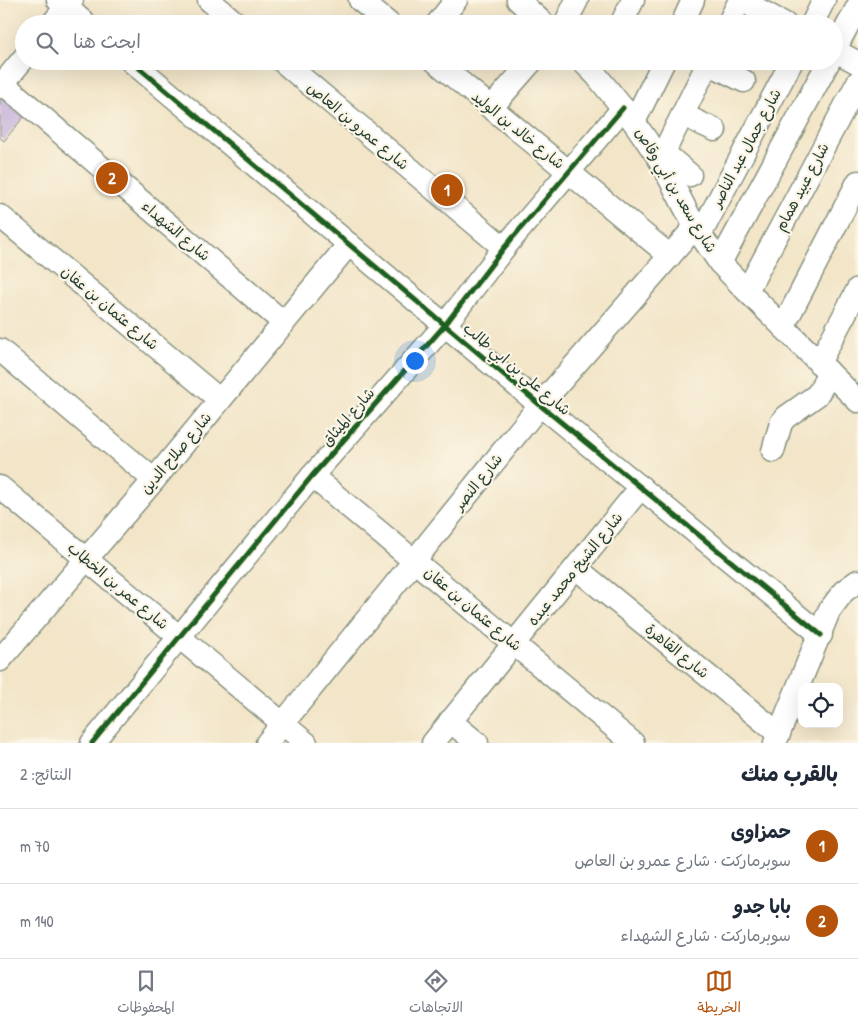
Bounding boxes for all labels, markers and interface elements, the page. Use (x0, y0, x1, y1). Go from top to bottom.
search box (15, 15, 843, 70)
text: ابحث هنا (73, 28, 141, 54)
icon: search (33, 29, 61, 57)
street label: شارع عمرو بن العاص (303, 77, 414, 175)
street label: شارع جمال عبد الناصر (705, 85, 786, 212)
street label: شارع خالد بن الوليد (467, 86, 569, 174)
street label: شارع سعد بن أبي وقاص (628, 123, 722, 258)
street label: شارع عبيد همام (769, 139, 835, 235)
pin: 2 (96, 159, 128, 197)
pin: 1 (431, 171, 463, 209)
street label: شارع الشهداء (137, 196, 215, 266)
street label: شارع عثمان بن عفان (57, 261, 164, 355)
street label: شارع علي بن ابي طالب (457, 317, 576, 422)
your location (402, 348, 428, 374)
street label: شارع الميثاق (316, 383, 379, 451)
street label: شارع صلاح الدين (135, 407, 216, 498)
street label: شارع النصر (447, 449, 507, 516)
street label: شارع الشيخ محمد عبده (522, 507, 627, 630)
street label: شارع عمر بن الخطاب (63, 537, 173, 634)
street label: شارع عثمان بن عفان (420, 562, 527, 656)
street label: شارع القاهرة (641, 618, 714, 683)
map controls (798, 683, 843, 728)
button: locate (798, 683, 843, 728)
text: بالقرب منك (741, 759, 838, 788)
text: النتائج: 2 (20, 763, 72, 785)
text: حمزاوى (731, 818, 791, 844)
text: 70 m (20, 835, 50, 857)
text: 1 (819, 835, 825, 857)
text: سوبرماركت · شارع عمرو بن العاص (575, 849, 791, 871)
text: بابا جدو (734, 893, 791, 919)
text: 140 m (20, 910, 54, 932)
text: 2 (818, 910, 826, 932)
text: سوبرماركت · شارع الشهداء (621, 924, 791, 946)
tab: المحفوظات (117, 967, 175, 1020)
tab: الاتجاهات (409, 967, 463, 1020)
tab: الخريطة (697, 967, 741, 1020)

